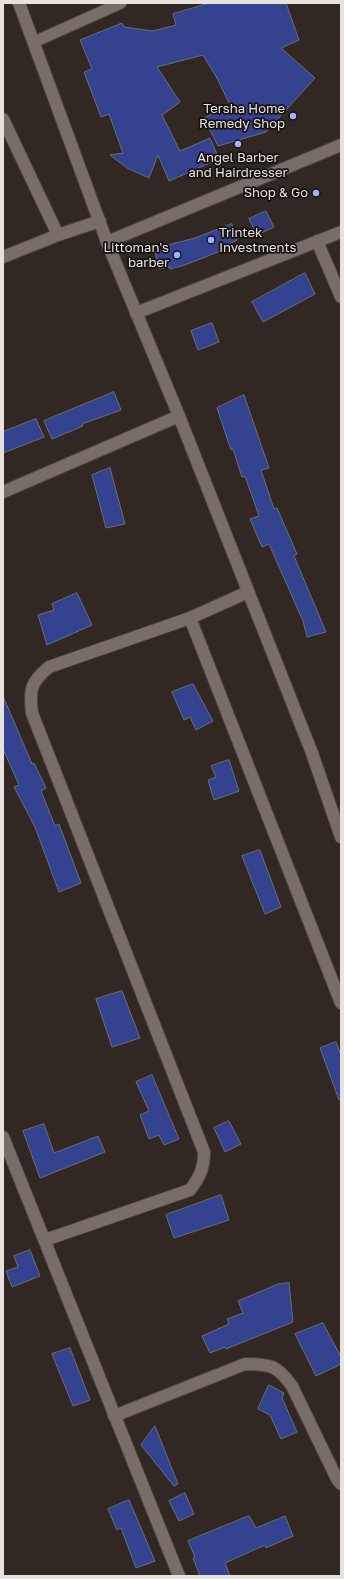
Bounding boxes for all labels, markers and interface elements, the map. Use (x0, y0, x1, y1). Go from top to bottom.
place label: Tersha Home Remedy Shop (199, 101, 285, 132)
marker: Tersha Home Remedy Shop (288, 111, 298, 121)
marker: Angel Barber and Hairdresser (233, 139, 243, 149)
place label: Angel Barber and Hairdresser (188, 150, 288, 181)
place label: Shop & Go (244, 185, 308, 201)
marker: Shop & Go (311, 188, 321, 198)
place label: Trintek Investments (219, 225, 296, 256)
marker: Trintek Investments (206, 235, 216, 245)
place label: Littoman's barber (104, 240, 169, 271)
marker: Littoman's barber (172, 250, 182, 260)

